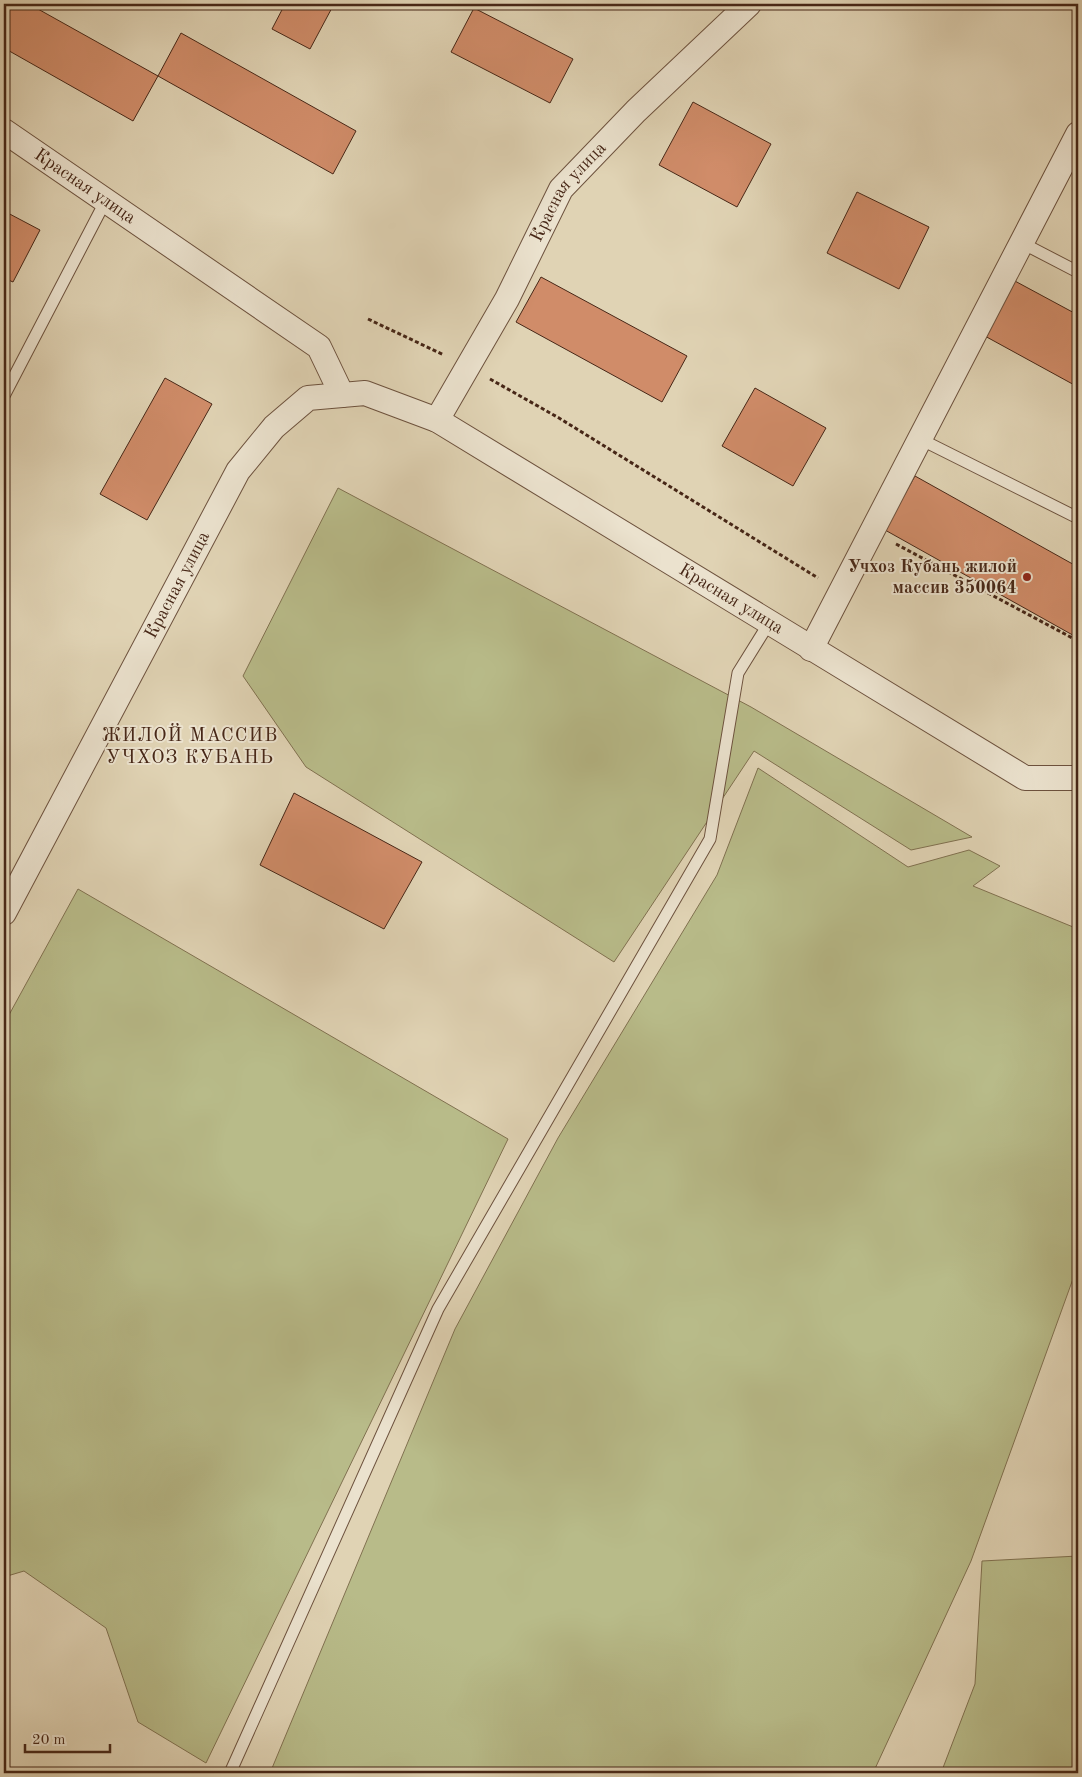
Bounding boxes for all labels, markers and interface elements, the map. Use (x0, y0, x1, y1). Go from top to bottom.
street label: Красная улица (528, 139, 610, 245)
street label: Красная улица (31, 145, 139, 227)
street label: Красная улица (142, 528, 213, 642)
place label: Учхоз Кубань жилой массив 350064 (848, 558, 1017, 597)
street label: Красная улица (676, 561, 786, 638)
marker: Учхоз Кубань жилой массив 350064 (1021, 571, 1033, 583)
district label: ЖИЛОЙ МАССИВ УЧХОЗ КУБАНЬ (102, 723, 278, 768)
scale bar (25, 1722, 110, 1754)
text: 20 m (32, 1733, 66, 1748)

